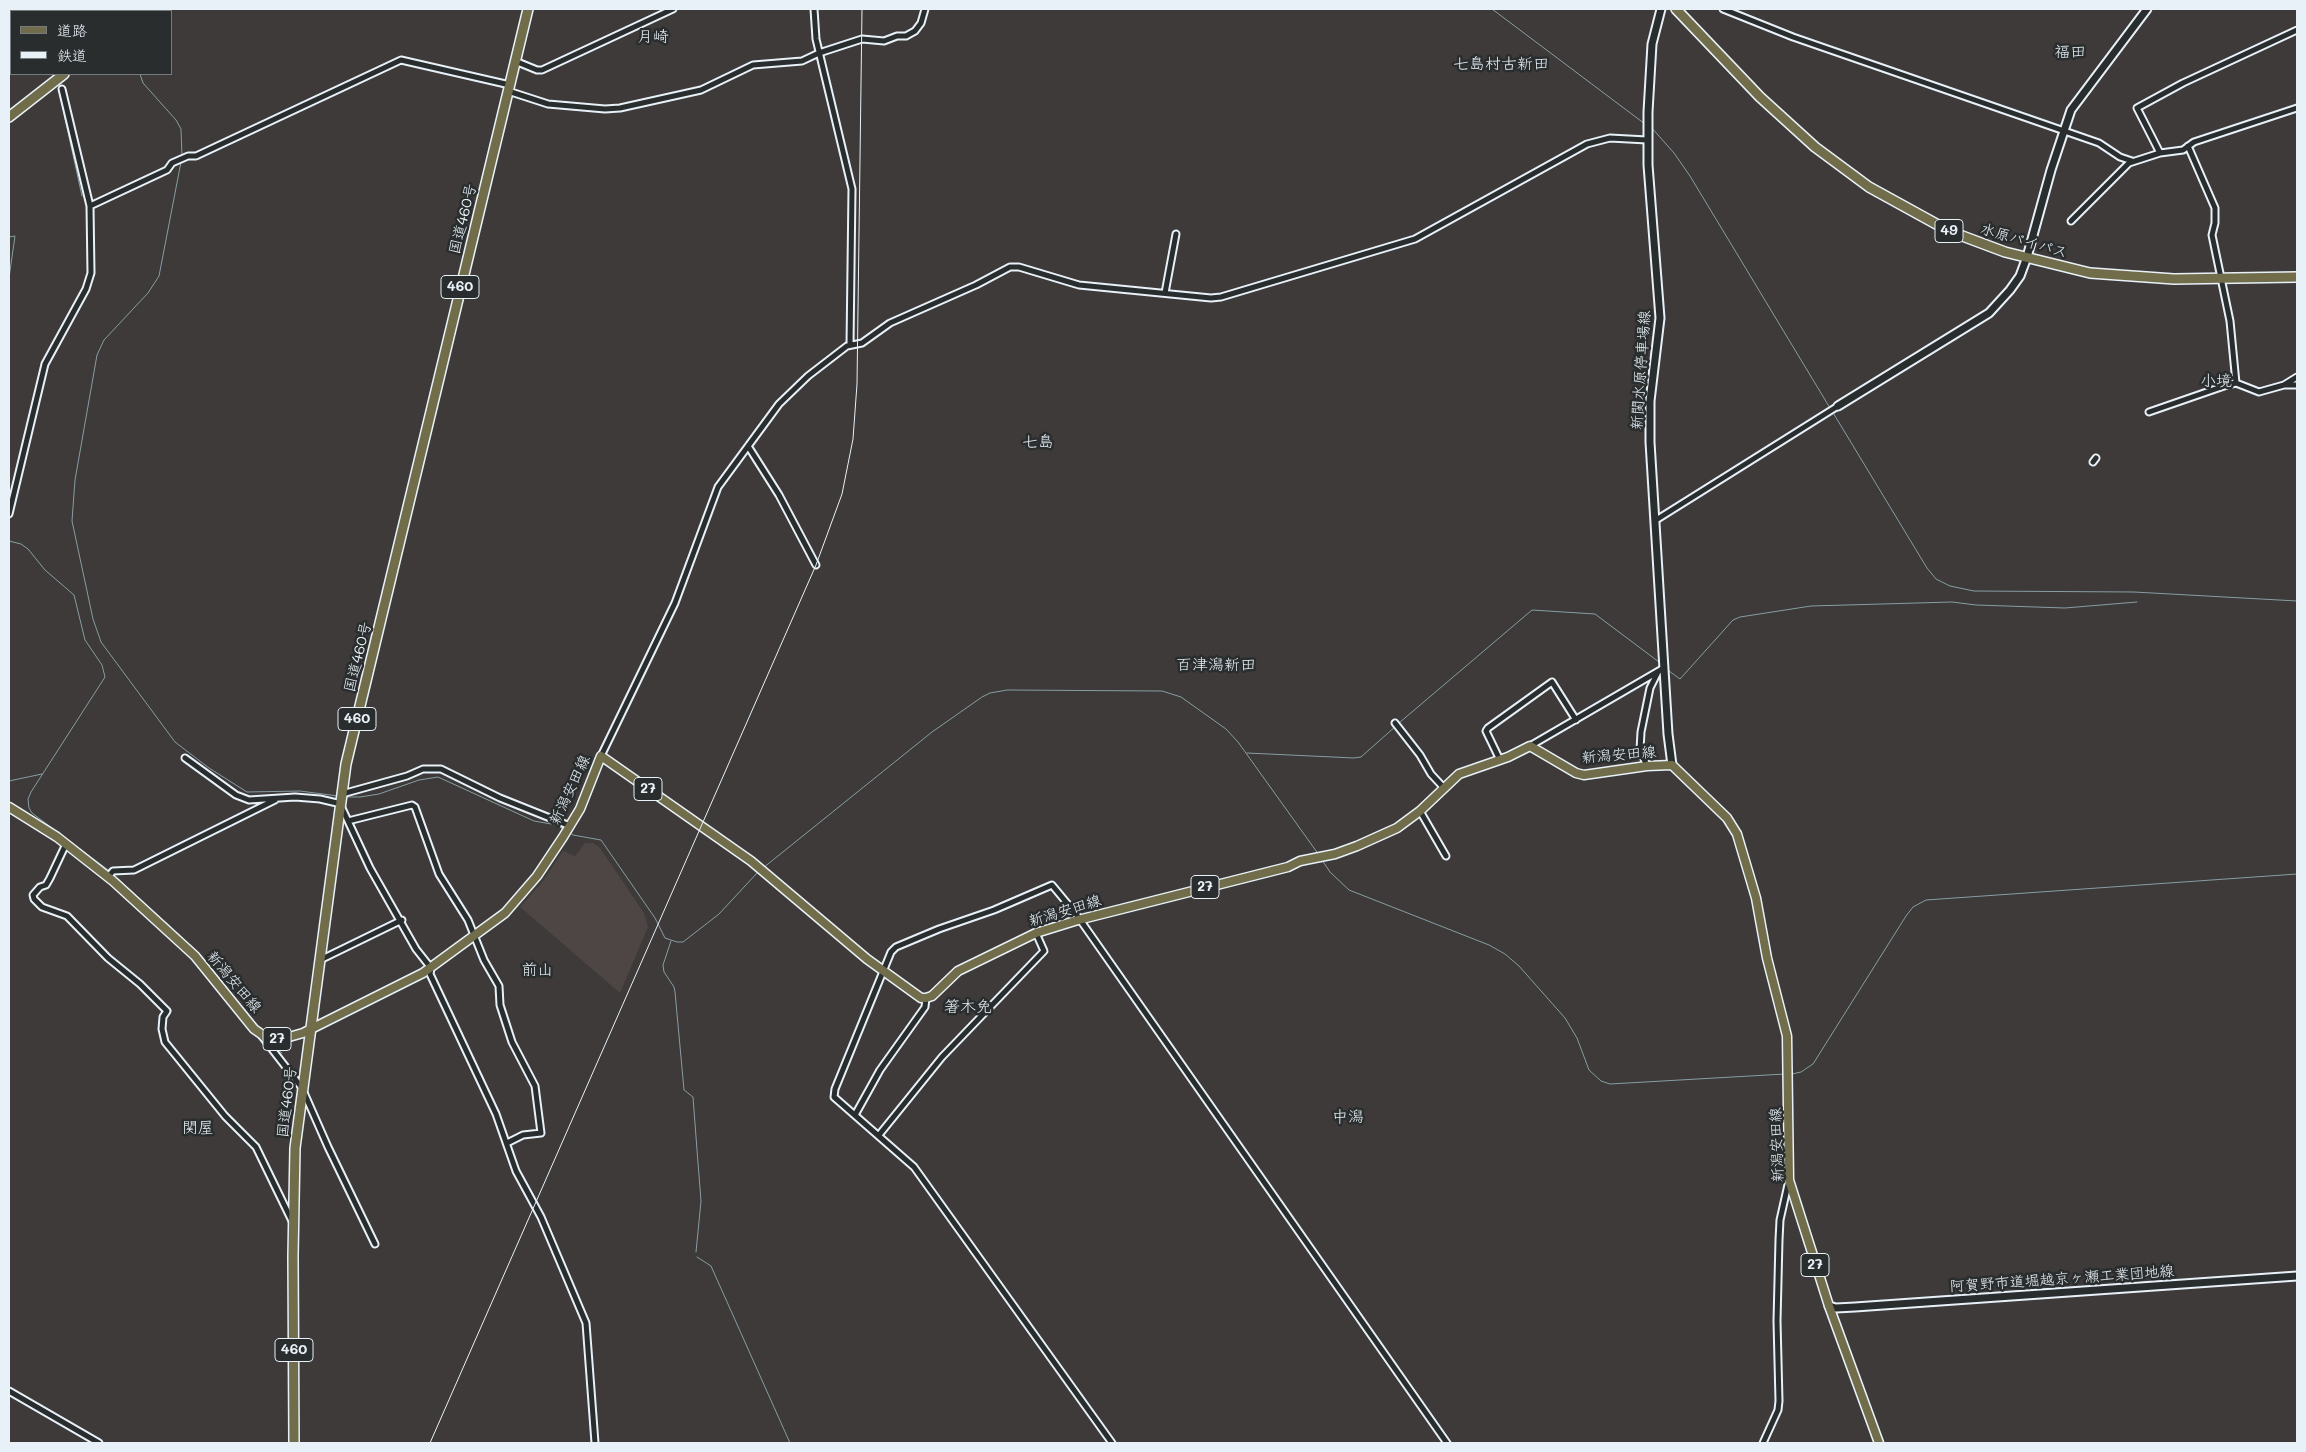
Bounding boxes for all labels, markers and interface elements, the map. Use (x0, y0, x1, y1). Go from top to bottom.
legend (10, 10, 172, 75)
text: 道路 (57, 20, 87, 40)
district label: 月崎 (637, 27, 669, 47)
district label: 福田 (2054, 42, 2086, 62)
text: 鉄道 (57, 45, 87, 65)
district label: 七島村古新田 (1453, 54, 1549, 74)
street label: 国道460号 (446, 182, 480, 256)
road number: 49 (1935, 220, 1963, 242)
street label: 水原バイパス (1978, 220, 2070, 262)
road number: 460 (441, 276, 479, 298)
street label: 新関水原停車場線 (1628, 310, 1654, 430)
district label: 小境 (2200, 371, 2232, 391)
district label: 七島 (1022, 432, 1054, 452)
street label: 国道460号 (341, 620, 375, 694)
district label: 百津潟新田 (1176, 655, 1256, 675)
road number: 460 (338, 708, 376, 731)
street label: 新潟安田線 (1581, 743, 1657, 767)
street label: 新潟安田線 (546, 752, 594, 828)
road number: 27 (634, 778, 662, 801)
road number: 27 (1191, 876, 1219, 899)
street label: 新潟安田線 (1027, 891, 1103, 931)
street label: 新潟安田線 (203, 947, 265, 1017)
district label: 前山 (521, 960, 553, 980)
district label: 箸木免 (944, 997, 992, 1017)
road number: 27 (263, 1028, 291, 1050)
street label: 国道460号 (274, 1065, 300, 1139)
district label: 中潟 (1332, 1107, 1364, 1127)
street label: 新潟安田線 (1767, 1107, 1787, 1183)
district label: 関屋 (182, 1118, 214, 1138)
road number: 27 (1801, 1254, 1829, 1276)
street label: 阿賀野市道堀越京ヶ瀬工業団地線 (1949, 1262, 2175, 1296)
road number: 460 (275, 1338, 313, 1362)

